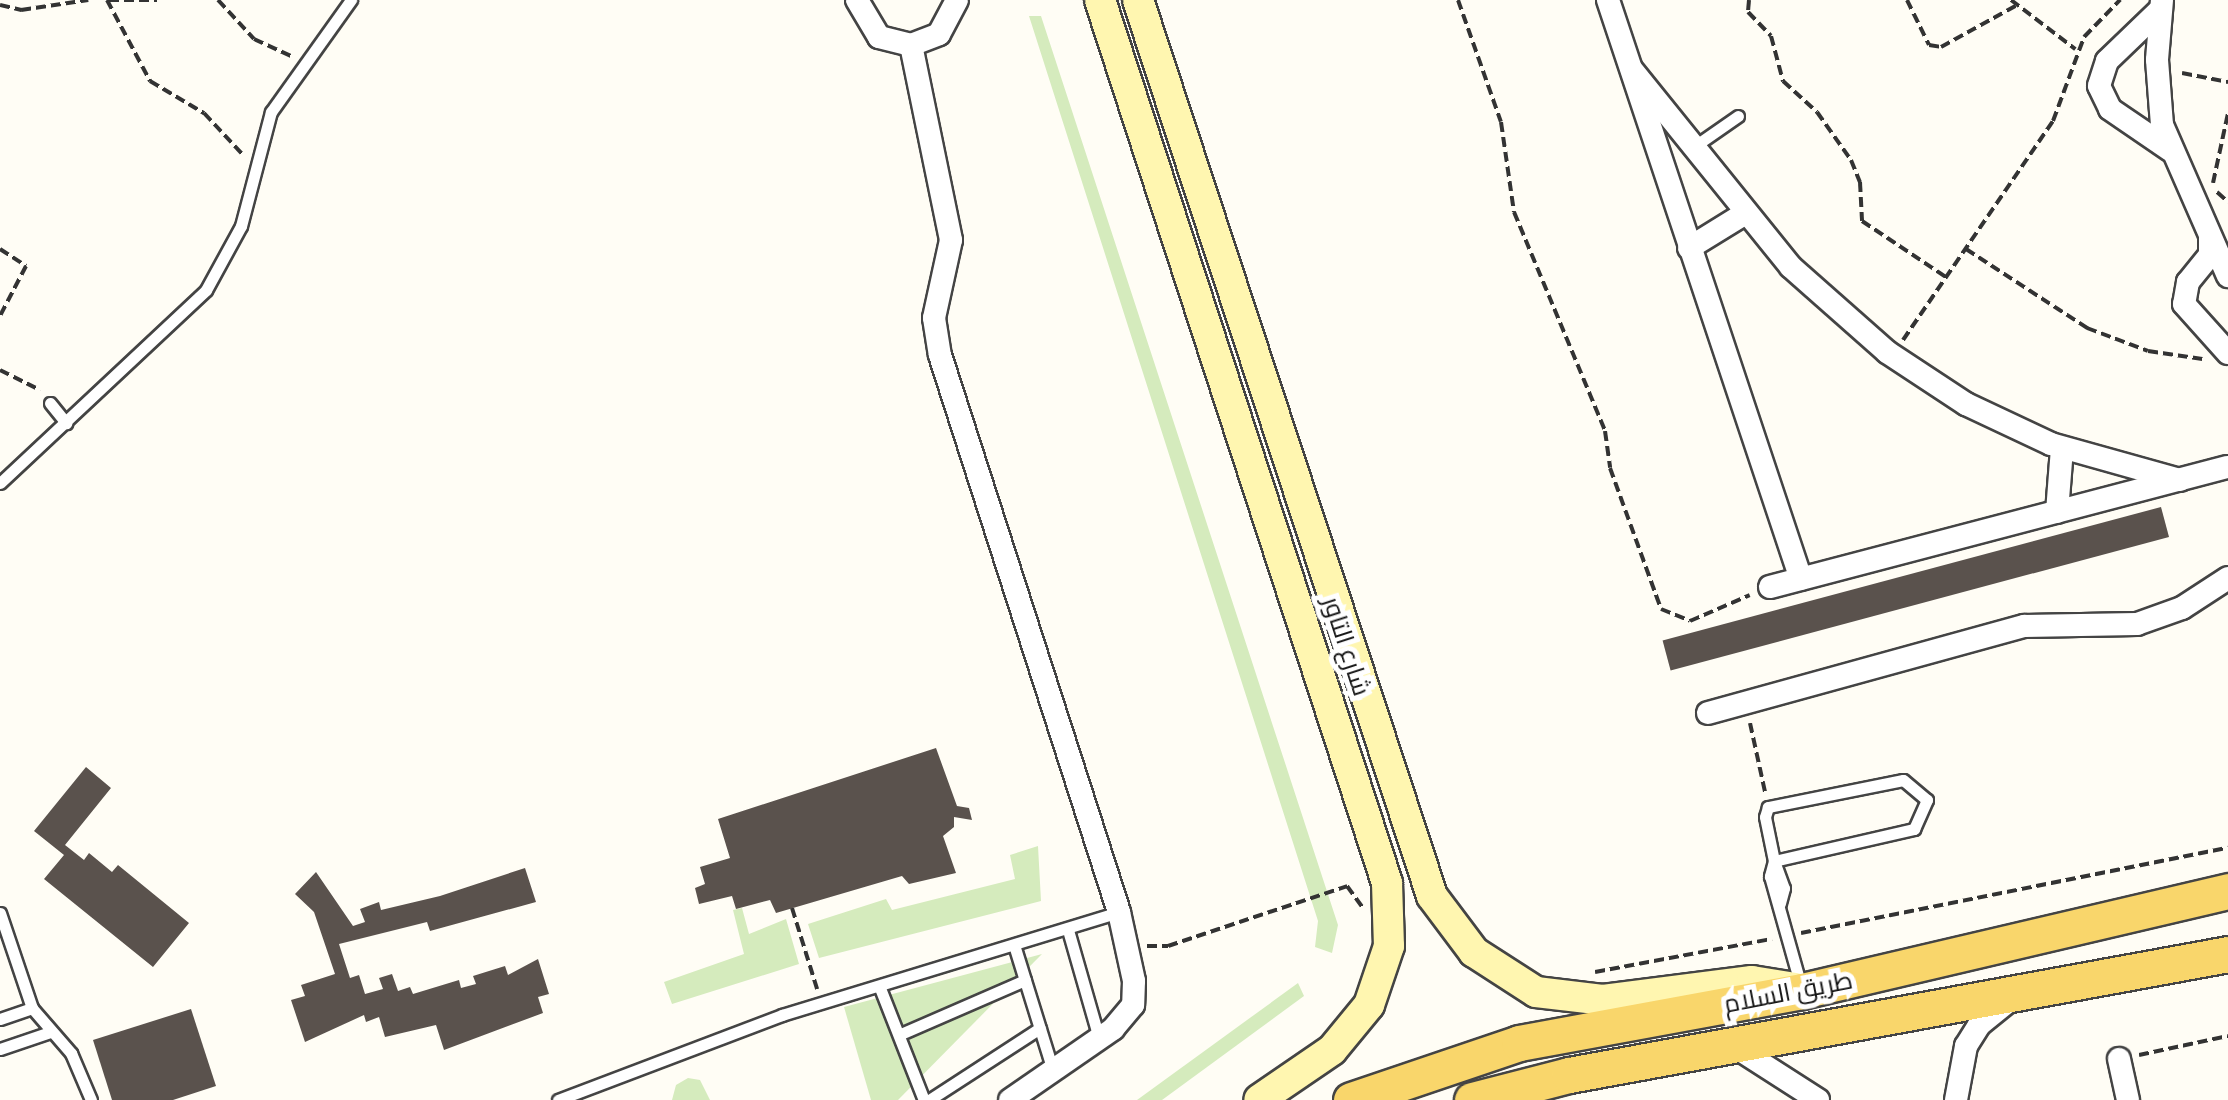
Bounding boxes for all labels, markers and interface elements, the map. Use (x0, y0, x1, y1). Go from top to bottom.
street label: شارع التاور (1317, 593, 1377, 699)
street label: طريق السلام (1721, 965, 1855, 1019)

